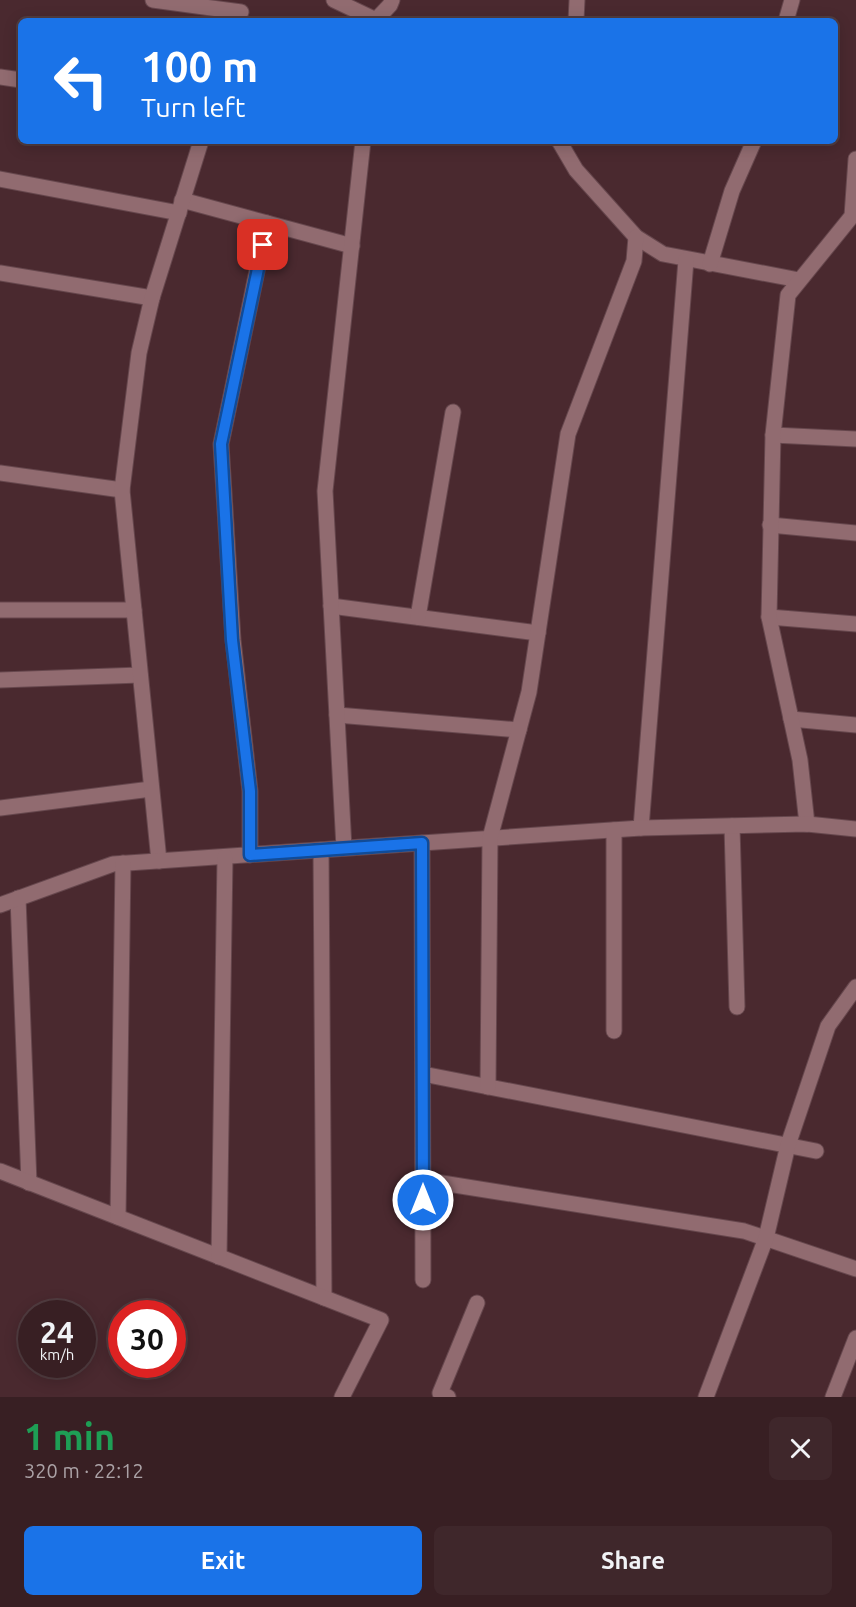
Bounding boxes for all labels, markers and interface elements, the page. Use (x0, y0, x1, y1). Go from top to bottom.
icon: left (42, 42, 120, 120)
text: 100 m (141, 43, 258, 90)
text: Turn left (141, 92, 245, 122)
pin (237, 219, 288, 270)
icon: arrive (246, 228, 279, 261)
position arrow (391, 1168, 455, 1232)
speed limit sign: 30 (108, 1300, 186, 1378)
text: 24 (40, 1315, 74, 1349)
text: km/h (40, 1346, 74, 1363)
text: 1 min (24, 1416, 115, 1457)
button: close (769, 1417, 832, 1480)
text: 320 m · 22:12 (24, 1459, 144, 1482)
button: Exit (24, 1526, 422, 1595)
button: Share (434, 1526, 832, 1595)

